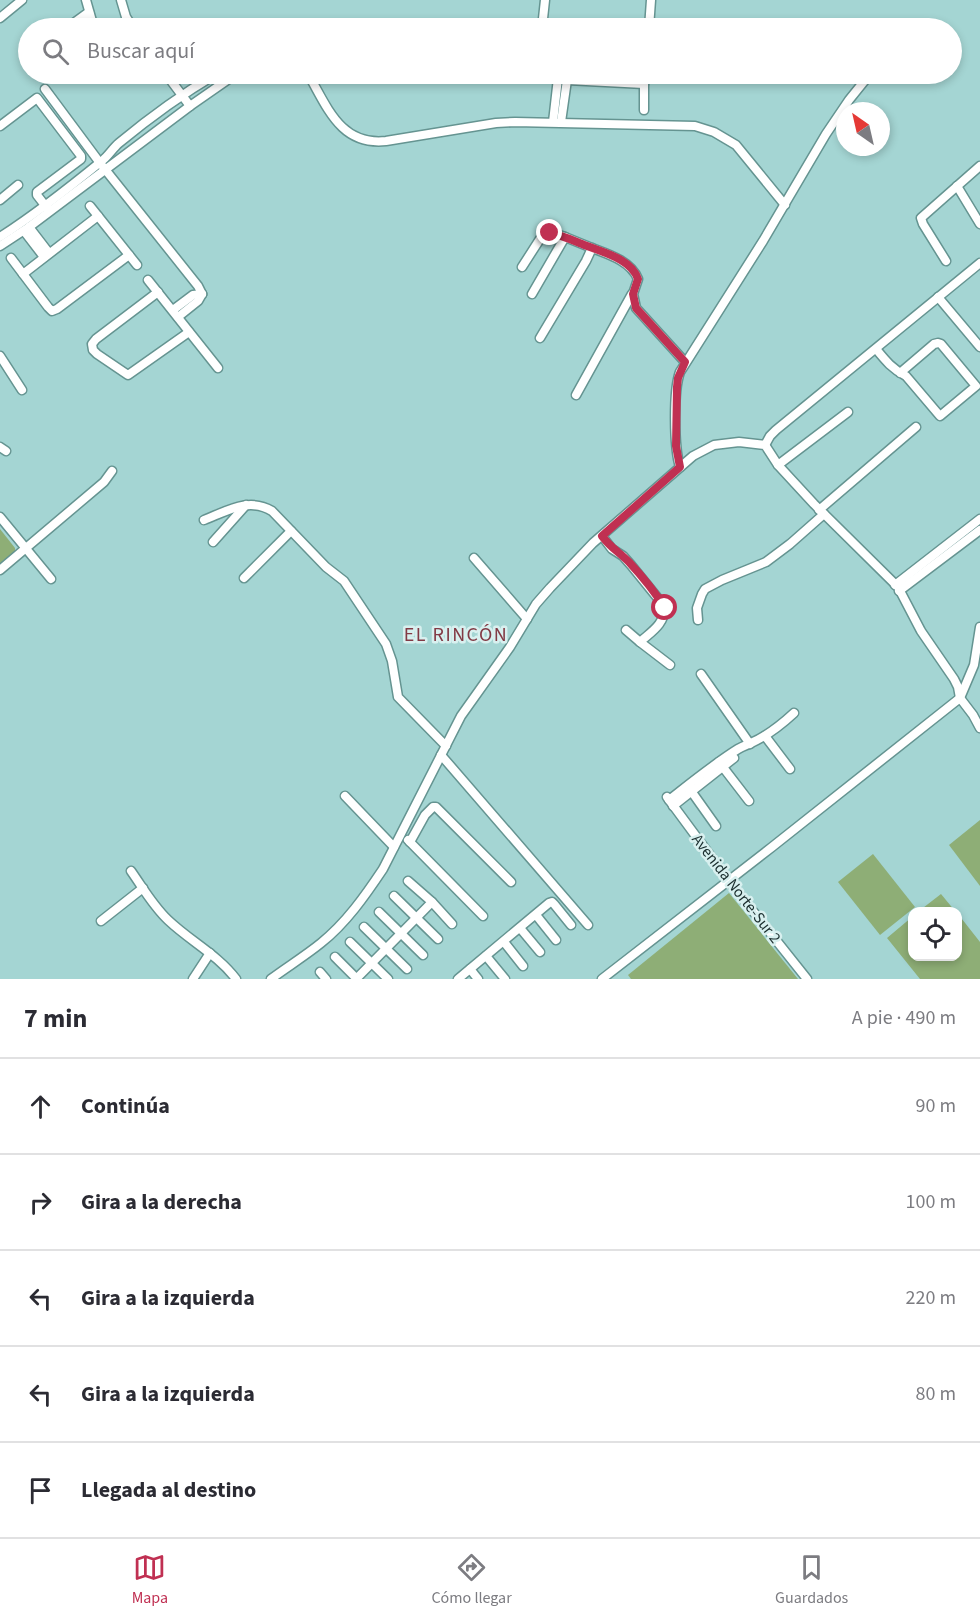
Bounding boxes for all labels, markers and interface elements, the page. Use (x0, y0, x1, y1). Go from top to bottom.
search box (18, 18, 962, 84)
icon: search (39, 35, 72, 68)
text: Buscar aquí (87, 35, 195, 67)
north arrow (836, 102, 890, 156)
route end (536, 219, 562, 245)
route start (651, 594, 677, 620)
district label: EL RINCÓN (404, 621, 508, 649)
street label: Avenida Norte-Sur 2 (687, 829, 786, 948)
map controls (908, 907, 962, 961)
button: locate (908, 907, 962, 961)
text: 7 min (24, 1000, 87, 1037)
text: A pie · 490 m (852, 1004, 956, 1032)
icon: ahead (24, 1090, 57, 1123)
text: Continúa (81, 1090, 170, 1122)
text: 90 m (916, 1092, 956, 1120)
icon: right (24, 1186, 57, 1219)
text: Gira a la derecha (81, 1186, 242, 1218)
text: 100 m (906, 1188, 956, 1216)
icon: left (24, 1282, 57, 1315)
text: Gira a la izquierda (81, 1282, 255, 1314)
text: 220 m (906, 1284, 956, 1312)
icon: left (24, 1378, 57, 1411)
text: Gira a la izquierda (81, 1378, 255, 1410)
text: 80 m (916, 1380, 956, 1408)
icon: arrive (24, 1474, 57, 1507)
text: Llegada al destino (81, 1474, 256, 1506)
tab: Mapa (132, 1551, 168, 1609)
tab: Cómo llegar (431, 1551, 512, 1609)
tab: Guardados (775, 1551, 848, 1609)

